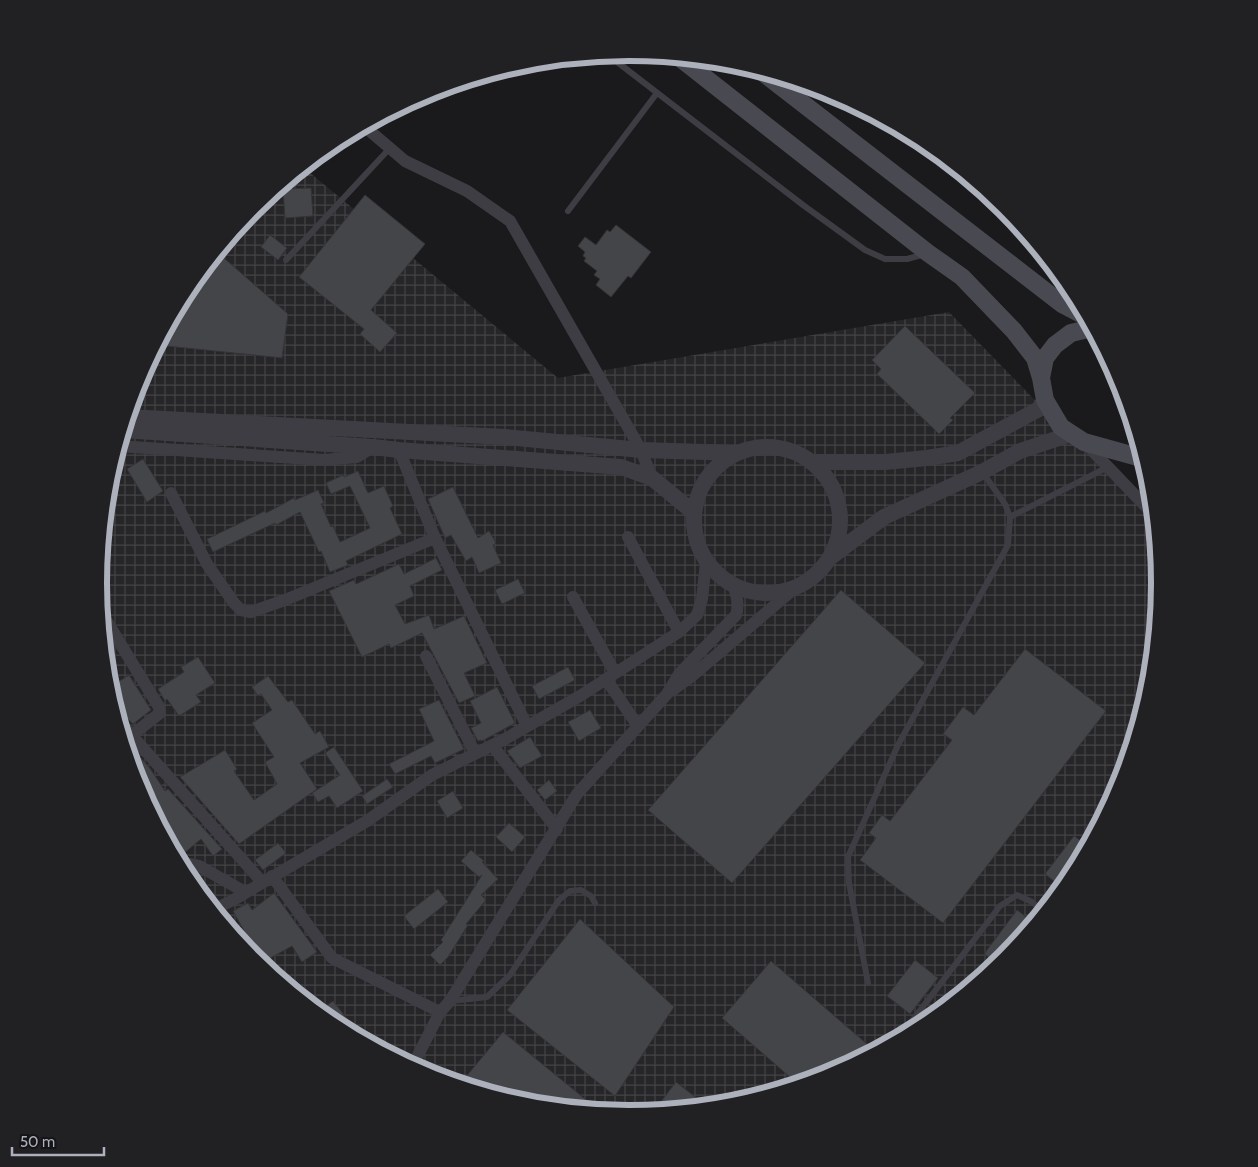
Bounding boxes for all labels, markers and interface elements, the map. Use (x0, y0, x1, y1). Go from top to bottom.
scale bar (12, 1124, 105, 1156)
text: 50 m (20, 1133, 55, 1151)

